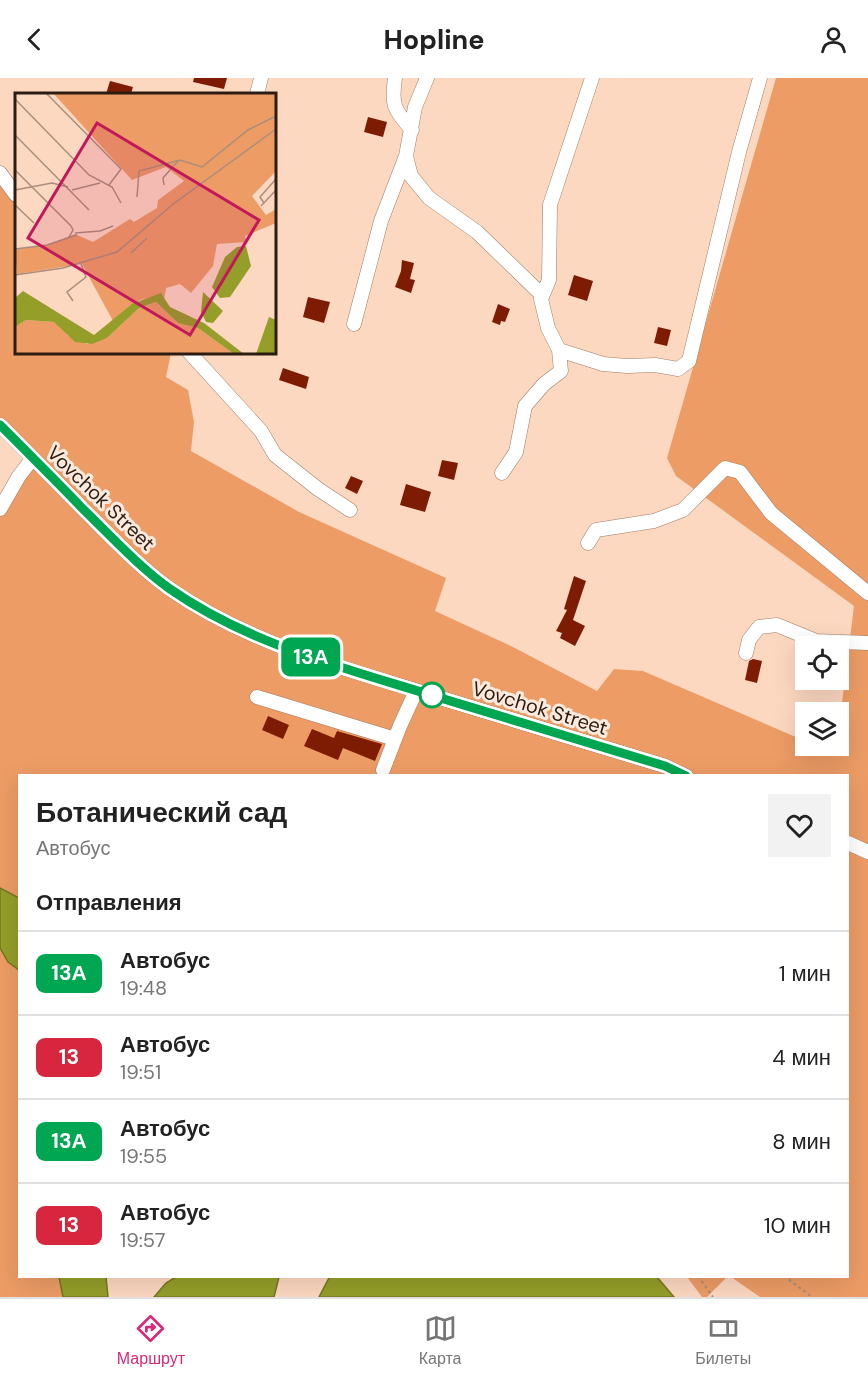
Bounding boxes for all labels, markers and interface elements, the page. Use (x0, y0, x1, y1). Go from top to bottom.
text: Hopline (384, 22, 484, 57)
icon: back (18, 23, 51, 56)
icon: person (817, 23, 850, 56)
inset map (15, 93, 276, 354)
street label: Vovchok Street (41, 440, 161, 556)
map controls (795, 636, 849, 756)
button: locate (795, 636, 849, 690)
line badge: 13А (276, 638, 346, 676)
text: 13А (293, 643, 329, 671)
street label: Vovchok Street (469, 675, 611, 741)
unlabelled marker (419, 682, 445, 708)
button: layers (795, 702, 849, 756)
text: Ботанический сад (36, 794, 287, 831)
button: heart (768, 794, 831, 857)
text: Автобус (36, 835, 110, 861)
text: Отправления (36, 888, 182, 917)
text: Автобус (120, 946, 210, 975)
text: 13А (51, 959, 87, 987)
text: 1 мин (779, 959, 831, 988)
text: 19:48 (120, 975, 167, 1001)
text: Автобус (120, 1030, 210, 1059)
text: 13 (59, 1043, 79, 1071)
text: 4 мин (772, 1043, 831, 1072)
text: 19:51 (120, 1059, 161, 1085)
text: Автобус (120, 1114, 210, 1143)
text: 13А (51, 1127, 87, 1155)
text: 8 мин (772, 1127, 831, 1156)
text: 19:55 (120, 1143, 167, 1169)
text: Автобус (120, 1198, 210, 1227)
text: 13 (59, 1211, 79, 1239)
text: 10 мин (764, 1211, 831, 1240)
text: 19:57 (120, 1227, 165, 1253)
tab: Маршрут (117, 1312, 185, 1369)
tab: Карта (419, 1312, 462, 1369)
tab: Билеты (695, 1312, 751, 1369)

